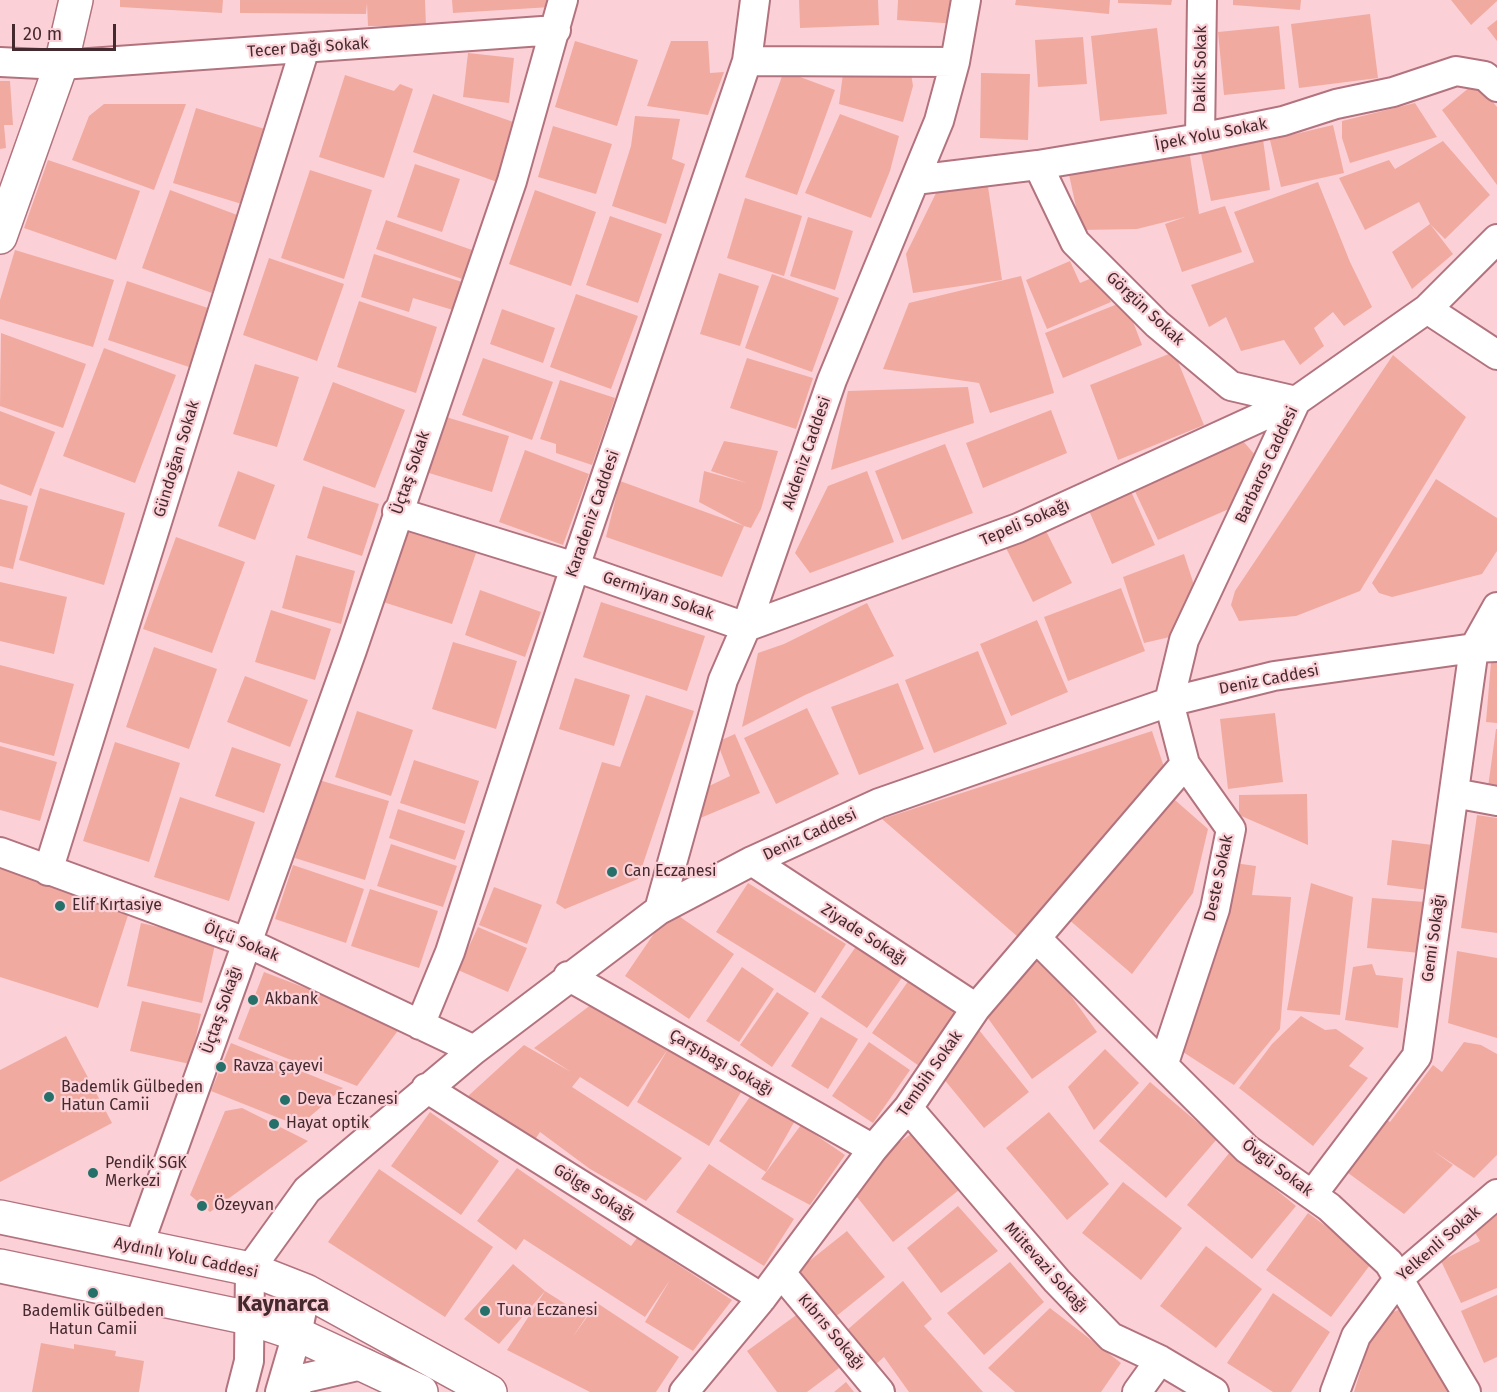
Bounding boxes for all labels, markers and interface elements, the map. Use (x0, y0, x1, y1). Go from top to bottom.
scale bar (15, 12, 118, 50)
text: 20 m (23, 23, 62, 45)
street label: Dakik Sokak (1191, 25, 1211, 113)
street label: Tecer Dağı Sokak (247, 34, 369, 62)
street label: İpek Yolu Sokak (1153, 115, 1269, 155)
street label: Görgün Sokak (1102, 268, 1188, 350)
street label: Akdeniz Caddesi (779, 394, 835, 512)
street label: Gündoğan Sokak (150, 398, 204, 520)
street label: Barbaros Caddesi (1232, 404, 1302, 526)
street label: Üçtaş Sokak (388, 429, 434, 517)
street label: Karadeniz Caddesi (562, 448, 624, 580)
street label: Tepeli Sokağı (977, 496, 1073, 550)
street label: Germiyan Sokak (600, 568, 716, 624)
street label: Deniz Caddesi (1217, 661, 1321, 699)
street label: Deniz Caddesi (760, 805, 860, 865)
street label: Deste Sokak (1200, 833, 1238, 923)
place label: Can Eczanesi (624, 862, 717, 882)
marker: Can Eczanesi (605, 865, 619, 879)
street label: Gemi Sokağı (1418, 893, 1450, 983)
place label: Elif Kırtasiye (72, 896, 162, 916)
marker: Elif Kırtasiye (53, 899, 67, 913)
street label: Ziyade Sokağı (817, 900, 911, 970)
street label: Ölçü Sokak (200, 918, 282, 966)
street label: Üçtaş Sokağı (198, 964, 246, 1056)
place label: Akbank (265, 990, 318, 1010)
marker: Akbank (246, 993, 260, 1007)
street label: Çarşıbaşı Sokağı (666, 1025, 776, 1101)
street label: Tembih Sokak (893, 1027, 967, 1121)
place label: Ravza çayevi (233, 1057, 323, 1077)
marker: Ravza çayevi (214, 1060, 228, 1074)
place label: Bademlik Gülbeden Hatun Camii (61, 1078, 203, 1116)
marker: Bademlik Gülbeden Hatun Camii (42, 1090, 56, 1104)
place label: Deva Eczanesi (297, 1090, 398, 1110)
marker: Deva Eczanesi (278, 1093, 292, 1107)
place label: Hayat optik (286, 1114, 369, 1134)
marker: Hayat optik (267, 1117, 281, 1131)
street label: Övgü Sokak (1238, 1135, 1316, 1201)
place label: Pendik SGK Merkezi (105, 1154, 187, 1192)
street label: Gölge Sokağı (550, 1160, 638, 1226)
marker: Pendik SGK Merkezi (86, 1166, 100, 1180)
place label: Özeyvan (214, 1196, 274, 1216)
marker: Özeyvan (195, 1199, 209, 1213)
street label: Yelkenli Sokak (1394, 1203, 1484, 1285)
street label: Mütevazi Sokağı (1000, 1219, 1092, 1317)
street label: Aydınlı Yolu Caddesi (112, 1233, 260, 1283)
marker: Bademli̇k Gülbeden Hatun Cami̇i̇ (86, 1286, 100, 1300)
street label: Kıbrıs Sokağı (794, 1290, 868, 1374)
district label: Kaynarca (237, 1292, 329, 1318)
place label: Tuna Eczanesi (497, 1301, 598, 1321)
place label: Bademli̇k Gülbeden Hatun Cami̇i̇ (22, 1302, 164, 1340)
marker: Tuna Eczanesi (478, 1304, 492, 1318)

